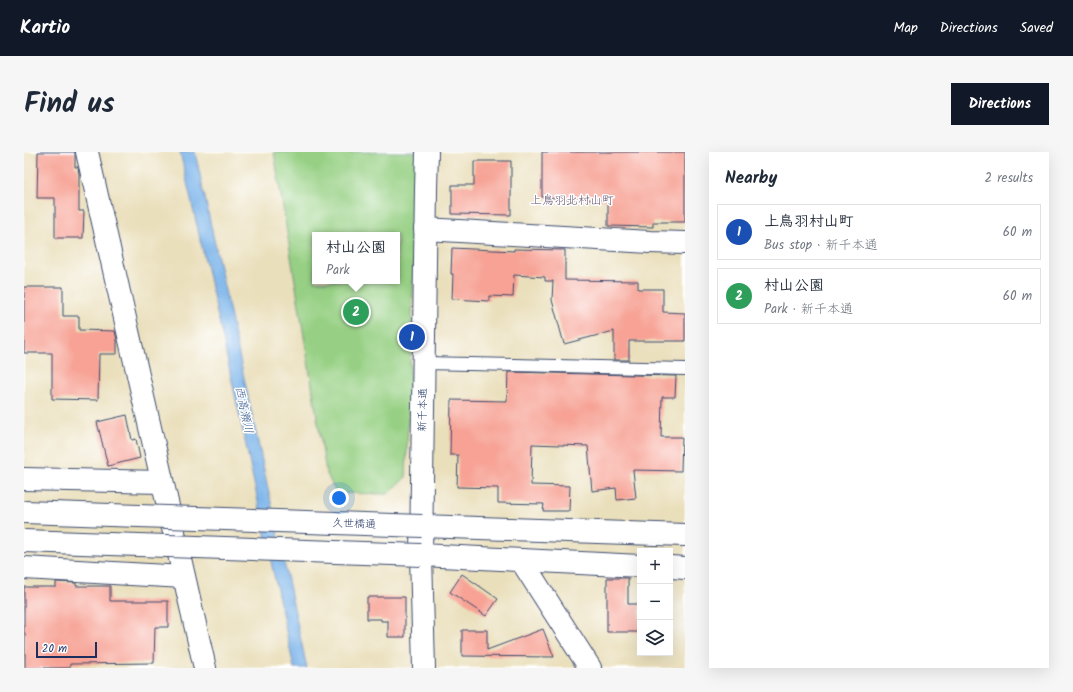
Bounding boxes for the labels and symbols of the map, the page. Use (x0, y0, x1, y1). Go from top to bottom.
district label: 上鳥羽北村山町 (530, 191, 614, 210)
pin: 2 (343, 297, 369, 327)
pin: 1 (399, 322, 425, 352)
water label: 西高瀬川 (230, 385, 258, 435)
street label: 新千本通 (414, 388, 432, 432)
your location (329, 488, 349, 508)
street label: 久世橋通 (332, 514, 376, 534)
scale bar (36, 640, 97, 659)

